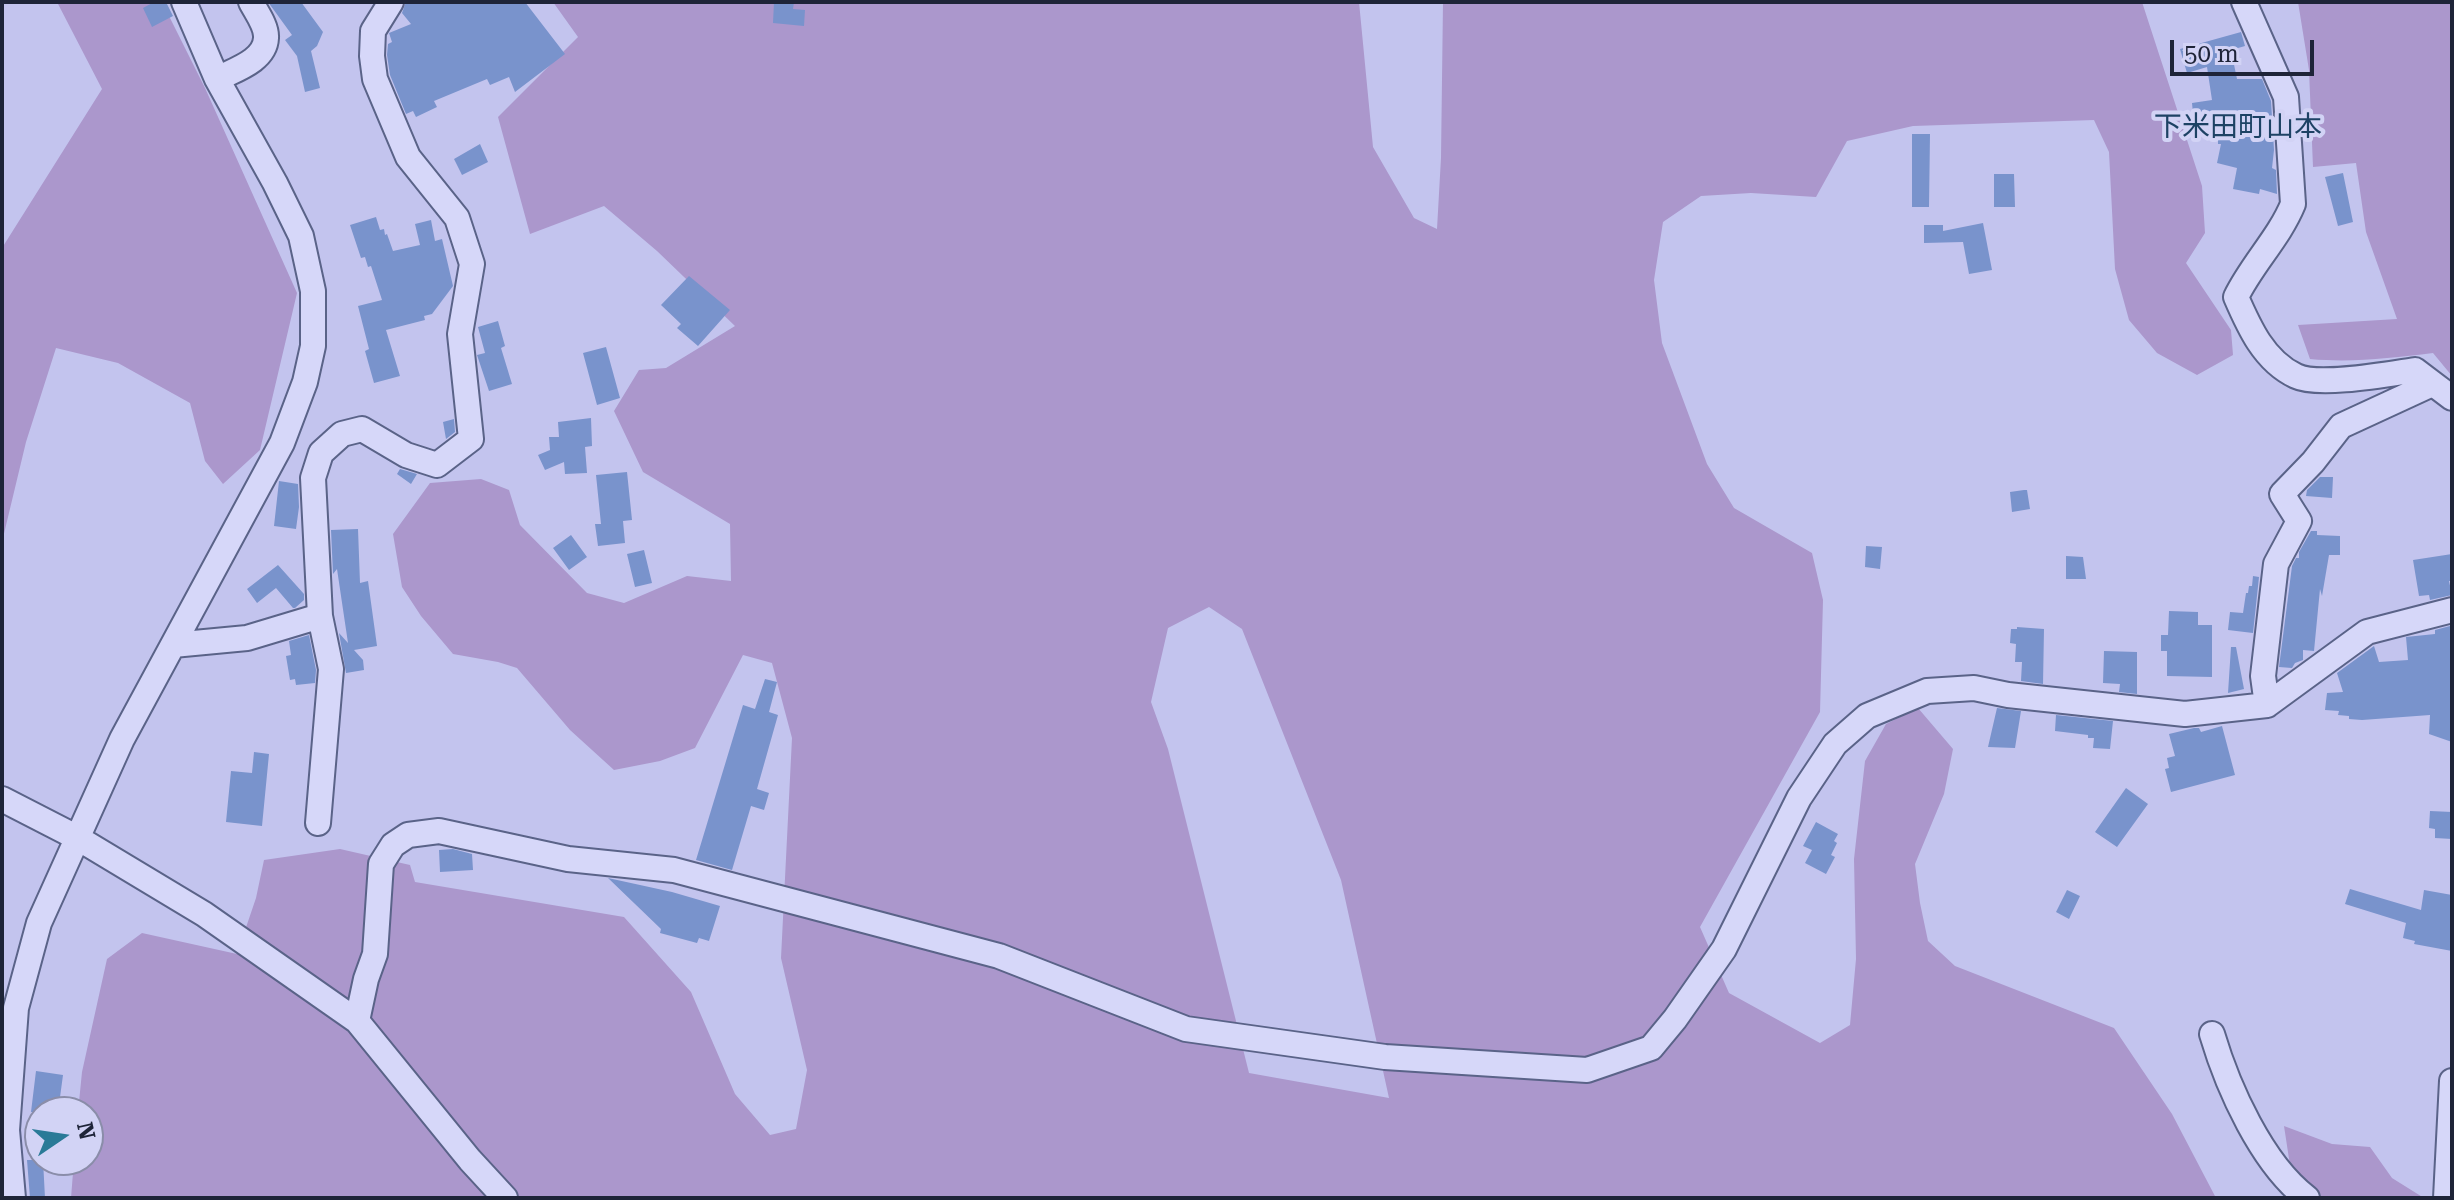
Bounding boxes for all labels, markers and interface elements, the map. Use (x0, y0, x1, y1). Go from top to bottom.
scale bar (2174, 24, 2318, 74)
text: 50 m (2184, 40, 2239, 68)
district label: 下米田町山本 (2154, 111, 2322, 145)
north arrow (24, 1096, 104, 1176)
text: N (72, 1120, 100, 1142)

